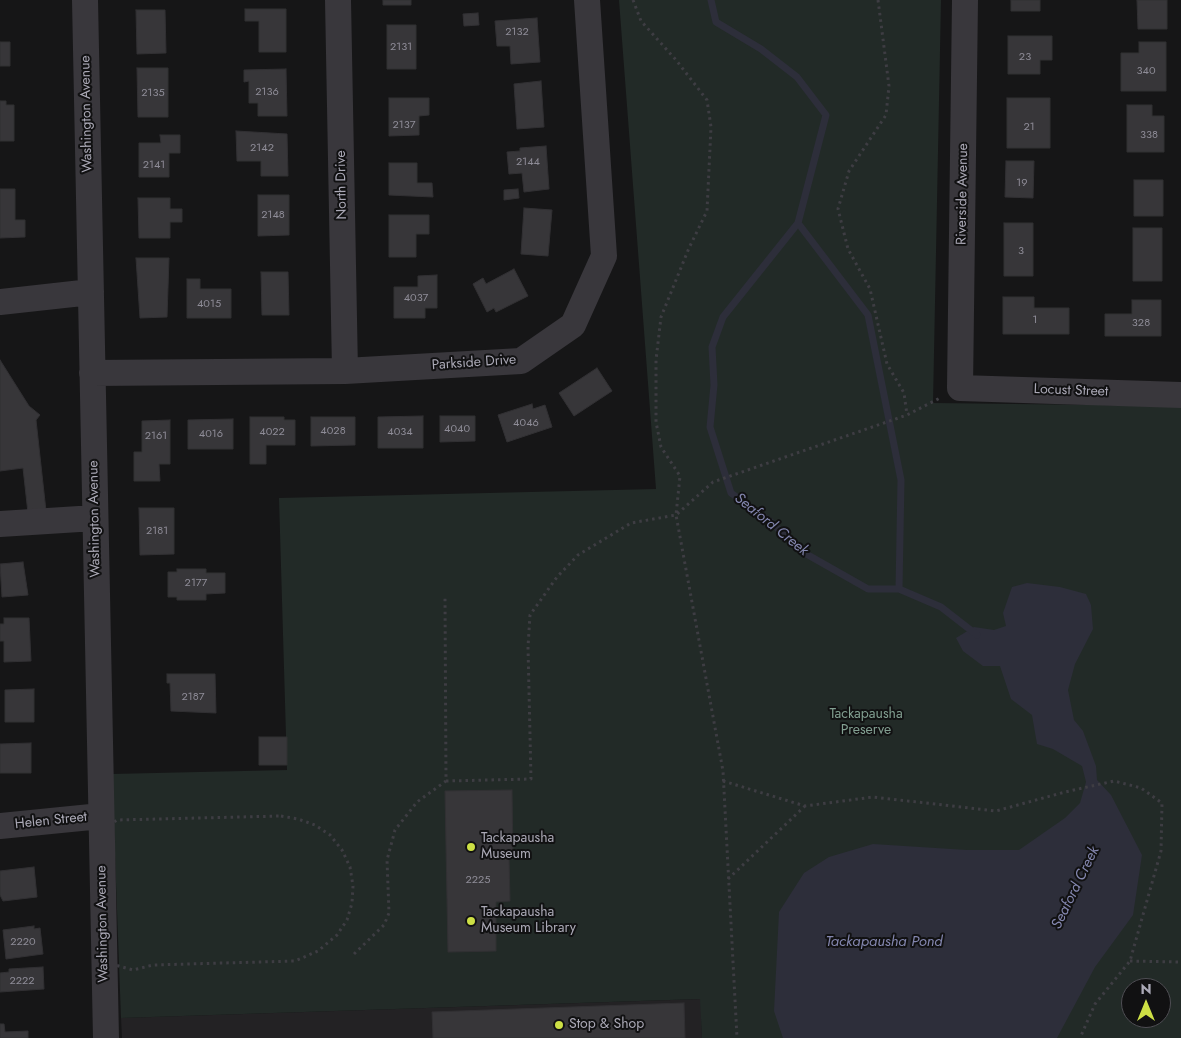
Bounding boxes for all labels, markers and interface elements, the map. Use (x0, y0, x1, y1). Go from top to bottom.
house number: 2132 (505, 25, 529, 39)
house number: 2131 (390, 40, 412, 54)
house number: 23 (1019, 50, 1031, 64)
street label: Washington Avenue (78, 55, 96, 173)
house number: 340 (1136, 64, 1156, 78)
house number: 2136 (255, 85, 279, 99)
house number: 2135 (141, 86, 165, 100)
house number: 2137 (393, 118, 415, 132)
house number: 21 (1023, 120, 1035, 134)
house number: 338 (1140, 128, 1158, 142)
house number: 2142 (250, 141, 274, 155)
street label: Riverside Avenue (954, 143, 972, 245)
street label: North Drive (333, 150, 351, 220)
house number: 2144 (516, 155, 540, 169)
house number: 2141 (143, 158, 165, 172)
house number: 19 (1016, 176, 1028, 190)
house number: 2148 (261, 208, 285, 222)
house number: 3 (1018, 244, 1024, 258)
house number: 4037 (404, 291, 428, 305)
house number: 4015 (197, 297, 221, 311)
house number: 1 (1033, 313, 1037, 327)
house number: 328 (1132, 316, 1150, 330)
street label: Parkside Drive (431, 352, 517, 374)
street label: Locust Street (1033, 381, 1109, 401)
house number: 4046 (513, 416, 539, 430)
house number: 4040 (444, 422, 470, 436)
house number: 4028 (320, 424, 346, 438)
house number: 4022 (259, 425, 285, 439)
house number: 4034 (387, 425, 413, 439)
house number: 4016 (199, 427, 223, 441)
house number: 2161 (145, 429, 167, 443)
street label: Washington Avenue (86, 460, 104, 578)
water label: Seaford Creek (730, 490, 812, 560)
house number: 2181 (146, 524, 168, 538)
house number: 2177 (185, 576, 207, 590)
house number: 2187 (182, 690, 204, 704)
park label: Tackapausha Preserve (829, 707, 903, 740)
street label: Helen Street (14, 809, 88, 833)
place label: Tackapausha Museum (481, 831, 554, 864)
marker: Tackapausha Museum (465, 841, 477, 853)
water label: Seaford Creek (1048, 844, 1104, 932)
street label: Washington Avenue (94, 865, 112, 983)
house number: 2225 (466, 873, 490, 887)
place label: Tackapausha Museum Library (481, 905, 576, 938)
marker: Tackapausha Museum Library (465, 915, 477, 927)
water label: Tackapausha Pond (825, 933, 943, 951)
house number: 2220 (10, 935, 36, 949)
house number: 2222 (9, 974, 35, 988)
north arrow (1121, 978, 1171, 1028)
text: N (1140, 979, 1152, 999)
place label: Stop & Shop (569, 1017, 644, 1033)
marker: Stop & Shop (553, 1019, 565, 1031)

